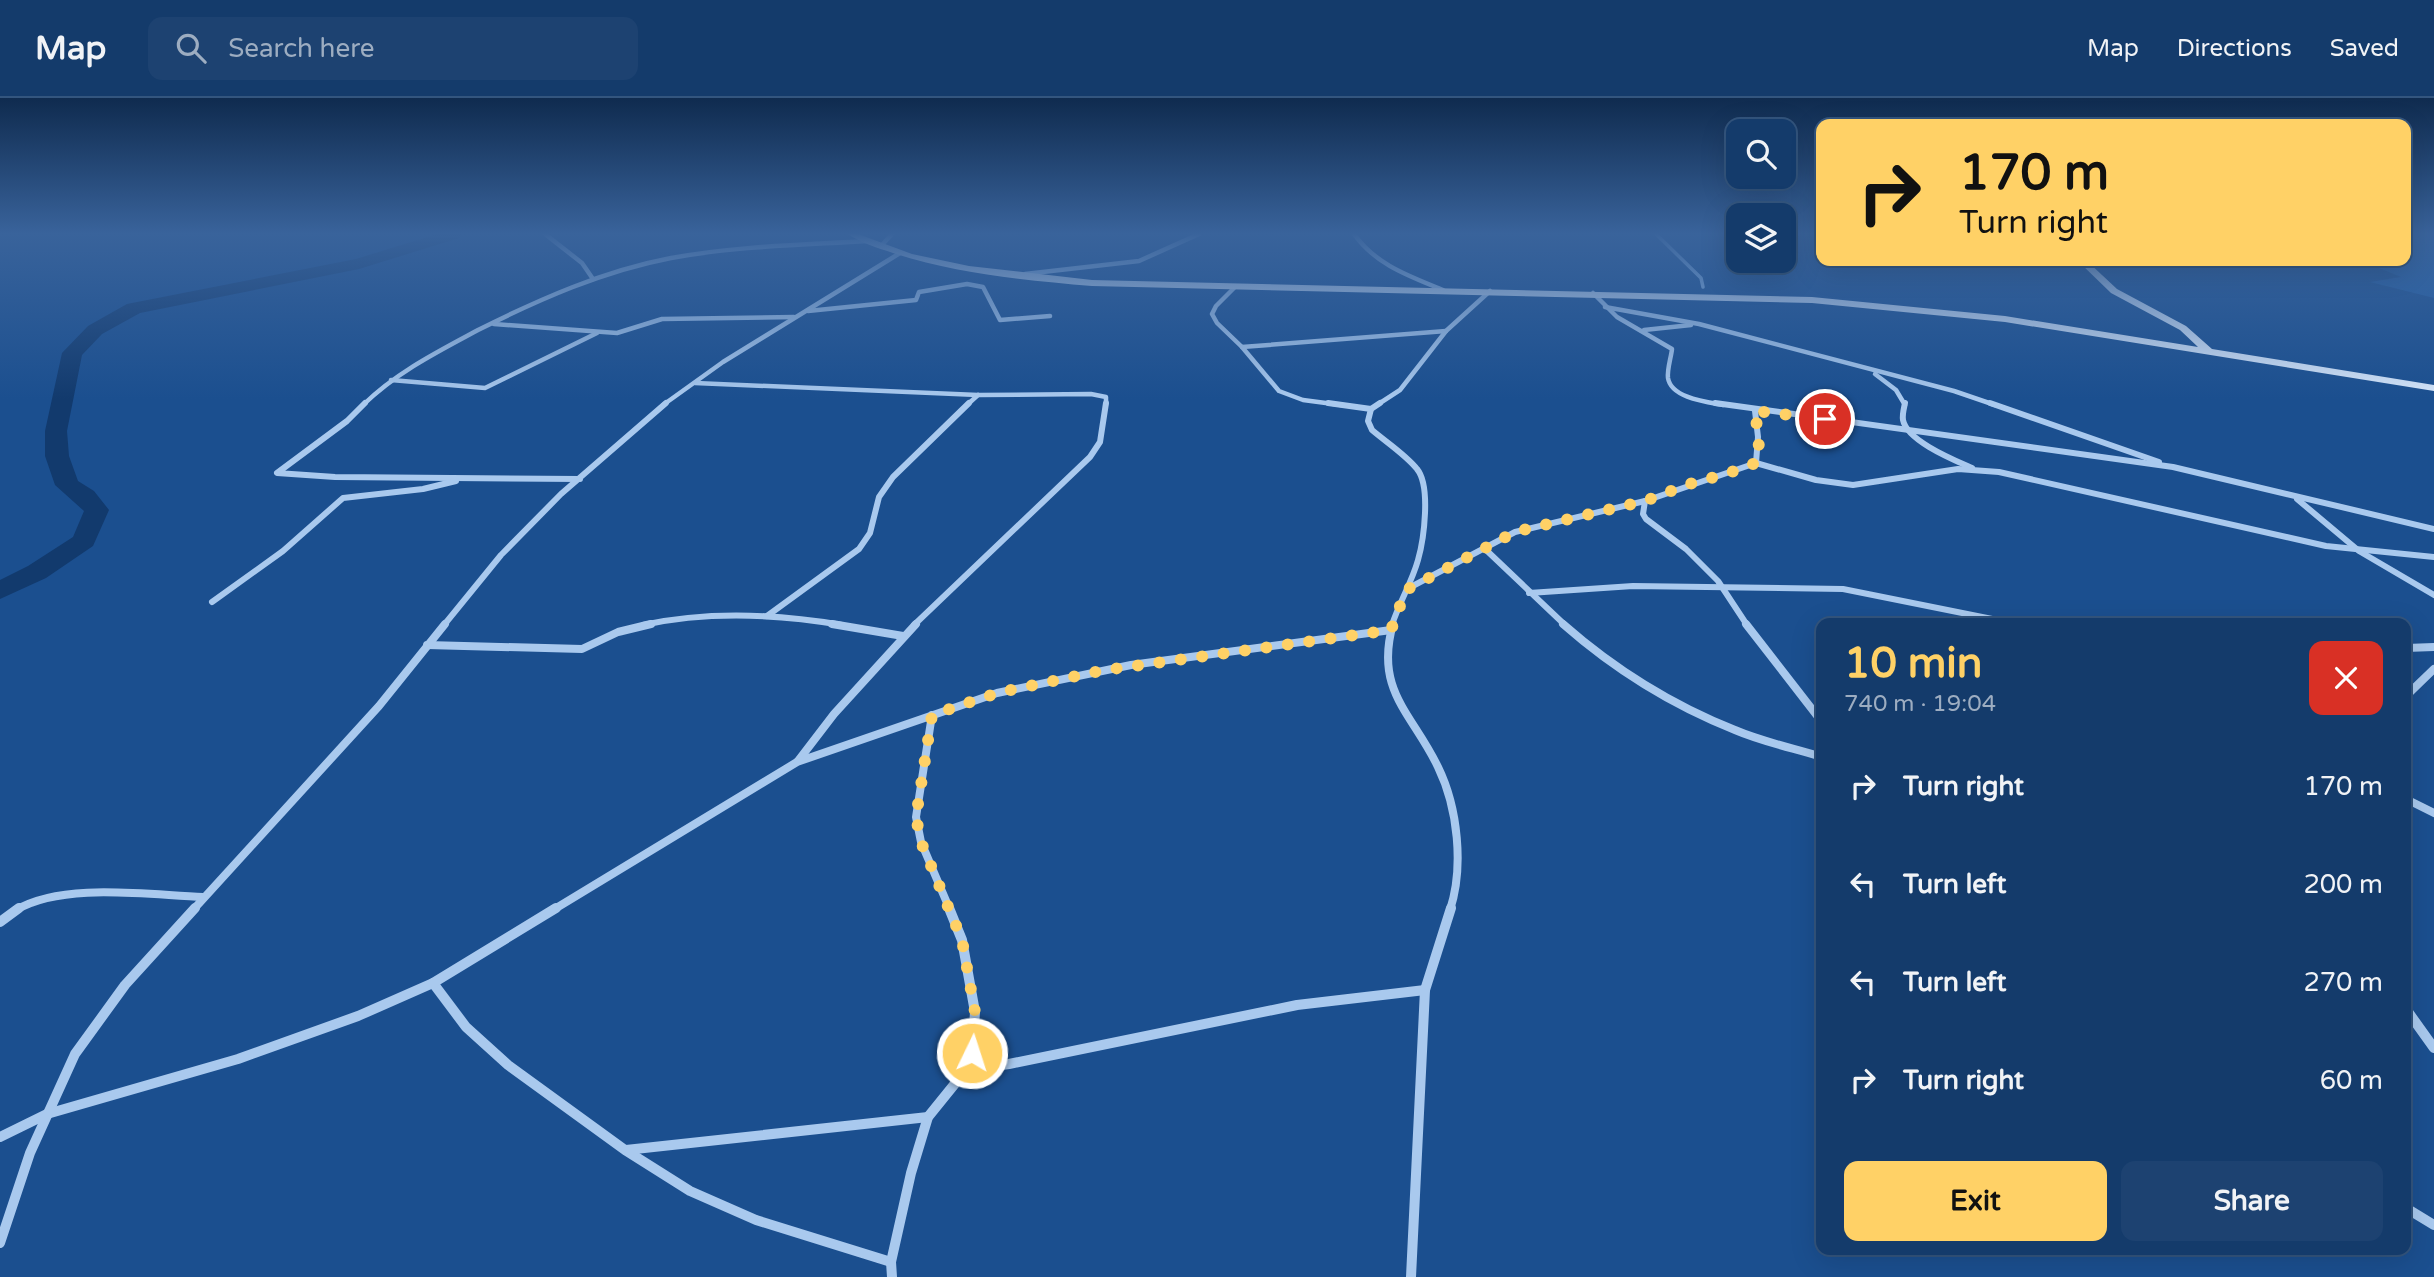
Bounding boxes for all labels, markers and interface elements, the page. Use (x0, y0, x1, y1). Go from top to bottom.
search box (148, 17, 638, 80)
text: Map (35, 29, 106, 68)
icon: search (172, 29, 210, 67)
text: Search here (228, 33, 374, 64)
text: Map (2087, 34, 2139, 63)
text: Directions (2177, 34, 2292, 63)
text: Saved (2330, 34, 2399, 63)
map controls (1726, 119, 1796, 273)
button: search (1726, 119, 1796, 189)
text: 170 m (1959, 144, 2109, 203)
icon: right (1844, 147, 1935, 238)
button: layers (1726, 203, 1796, 273)
text: Turn right (1959, 204, 2108, 242)
pin (1795, 389, 1855, 449)
icon: arrive (1806, 400, 1844, 438)
text: 10 min (1844, 638, 1982, 689)
button: close (2309, 641, 2383, 715)
text: 740 m · 19:04 (1844, 690, 1996, 718)
icon: right (1844, 767, 1882, 805)
text: Turn right (1903, 771, 2024, 802)
text: 170 m (2303, 771, 2383, 802)
icon: left (1844, 865, 1882, 903)
text: Turn left (1903, 869, 2006, 900)
text: 200 m (2303, 869, 2383, 900)
icon: left (1844, 963, 1882, 1001)
text: Turn left (1903, 967, 2006, 998)
text: 270 m (2303, 967, 2383, 998)
position arrow (935, 1016, 1009, 1090)
icon: right (1844, 1061, 1882, 1099)
text: Turn right (1903, 1065, 2024, 1096)
text: 60 m (2320, 1065, 2383, 1096)
button: Exit (1844, 1161, 2107, 1241)
button: Share (2121, 1161, 2383, 1241)

